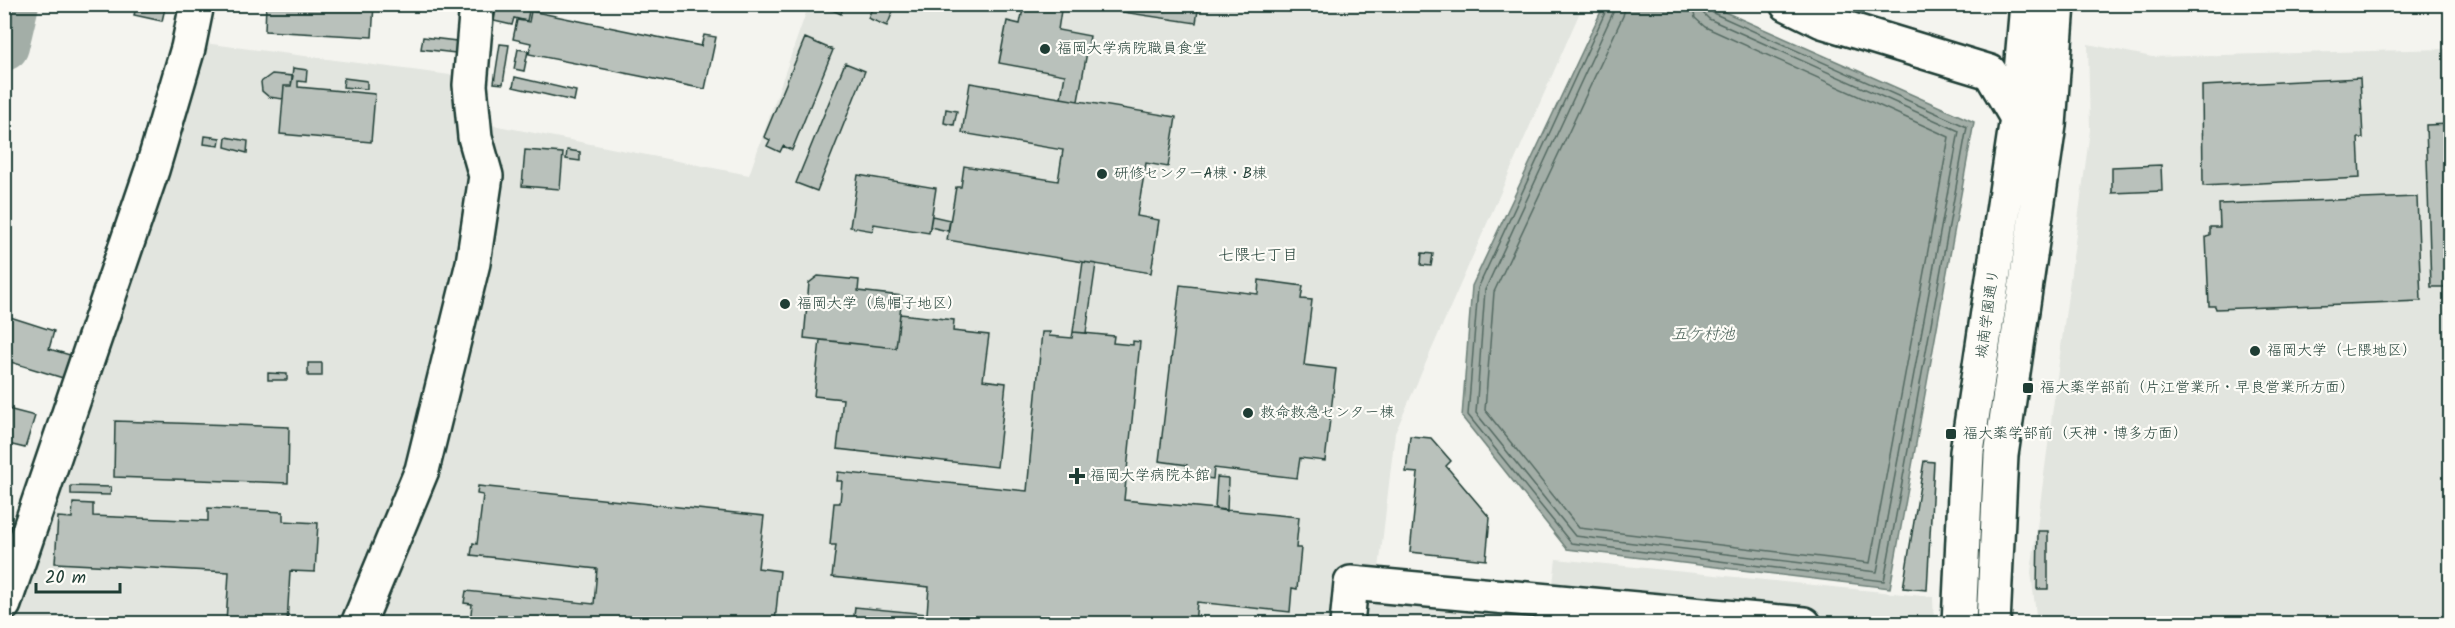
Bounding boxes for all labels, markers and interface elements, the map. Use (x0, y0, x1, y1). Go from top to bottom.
place label: 福岡大学病院職員食堂 (1057, 37, 1207, 61)
marker: 福岡大学病院職員食堂 (1038, 42, 1052, 56)
place label: 研修センターA棟・B棟 (1114, 162, 1267, 186)
marker: 研修センターA棟・B棟 (1095, 167, 1109, 181)
district label: 七隈七丁目 (1218, 243, 1298, 268)
street label: 城南学園通り (1970, 268, 2006, 360)
place label: 福岡大学（烏帽子地区） (797, 292, 962, 316)
marker: 福岡大学（烏帽子地区） (778, 297, 792, 311)
water label: 五ケ村池 (1671, 322, 1736, 347)
place label: 福岡大学（七隈地区） (2267, 339, 2417, 363)
marker: 福岡大学（七隈地区） (2248, 344, 2262, 358)
place label: 福大薬学部前（片江営業所・早良営業所方面） (2040, 376, 2355, 400)
marker: 福大薬学部前（片江営業所・早良営業所方面） (2021, 381, 2035, 395)
place label: 救命救急センター棟 (1260, 401, 1394, 425)
marker: 救命救急センター棟 (1241, 406, 1255, 420)
place label: 福大薬学部前（天神・博多方面） (1963, 422, 2188, 446)
marker: 福大薬学部前（天神・博多方面） (1944, 427, 1958, 441)
place label: 福岡大学病院本館 (1090, 464, 1210, 488)
marker: 福岡大学病院本館 (1068, 467, 1086, 485)
scale bar (36, 556, 120, 594)
text: 20 m (45, 564, 86, 593)

